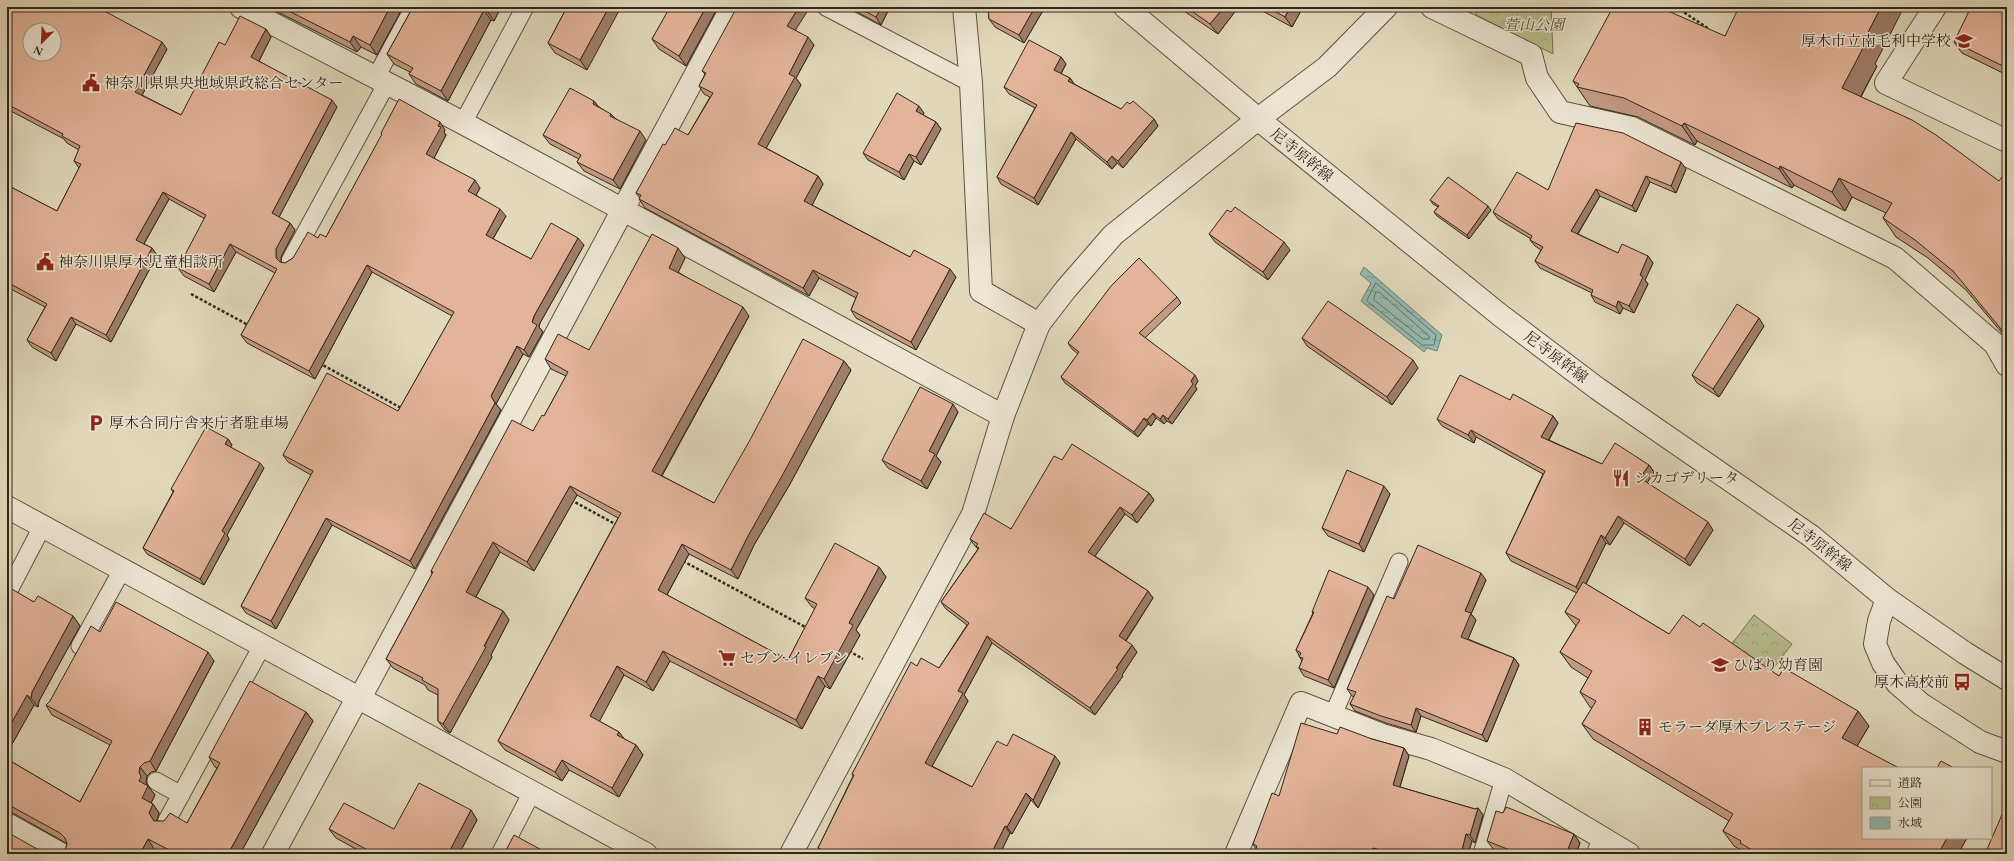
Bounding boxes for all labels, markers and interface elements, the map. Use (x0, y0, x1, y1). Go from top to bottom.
park label: 萱山公園 (1504, 15, 1567, 34)
north arrow (22, 22, 62, 62)
place label: 厚木市立南毛利中学校 (1801, 31, 1951, 50)
school or university icon: 厚木市立南毛利中学校 (1954, 31, 1974, 51)
text: N (31, 43, 45, 59)
public building icon: 神奈川県県央地域県政総合センター (81, 73, 101, 93)
place label: 神奈川県県央地域県政総合センター (104, 73, 343, 92)
street label: 尼寺原幹線 (1267, 124, 1337, 186)
public building icon: 神奈川県厚木児童相談所 (35, 252, 55, 272)
place label: 神奈川県厚木児童相談所 (58, 252, 223, 271)
street label: 尼寺原幹線 (1521, 326, 1592, 387)
parking icon: 厚木合同庁舎来庁者駐車場 (86, 413, 106, 433)
place label: 厚木合同庁舎来庁者駐車場 (109, 413, 289, 432)
restaurant icon: シカゴデリータ (1611, 468, 1631, 488)
place label: シカゴデリータ (1634, 468, 1739, 487)
street label: 尼寺原幹線 (1785, 514, 1856, 575)
supermarket icon: セブン-イレブン (717, 648, 737, 668)
place label: セブン-イレブン (740, 648, 848, 667)
school or university icon: ひばり幼育園 (1710, 655, 1730, 675)
place label: ひばり幼育園 (1733, 655, 1823, 674)
place label: 厚木高校前 (1874, 672, 1949, 691)
bus stop icon: 厚木高校前 (1952, 672, 1972, 692)
building icon: モラーダ厚木プレステージ (1635, 717, 1655, 737)
place label: モラーダ厚木プレステージ (1658, 717, 1836, 736)
legend (1862, 767, 1992, 839)
text: 道路 (1898, 775, 1922, 791)
text: 公園 (1898, 795, 1922, 811)
text: 水域 (1898, 815, 1922, 831)

